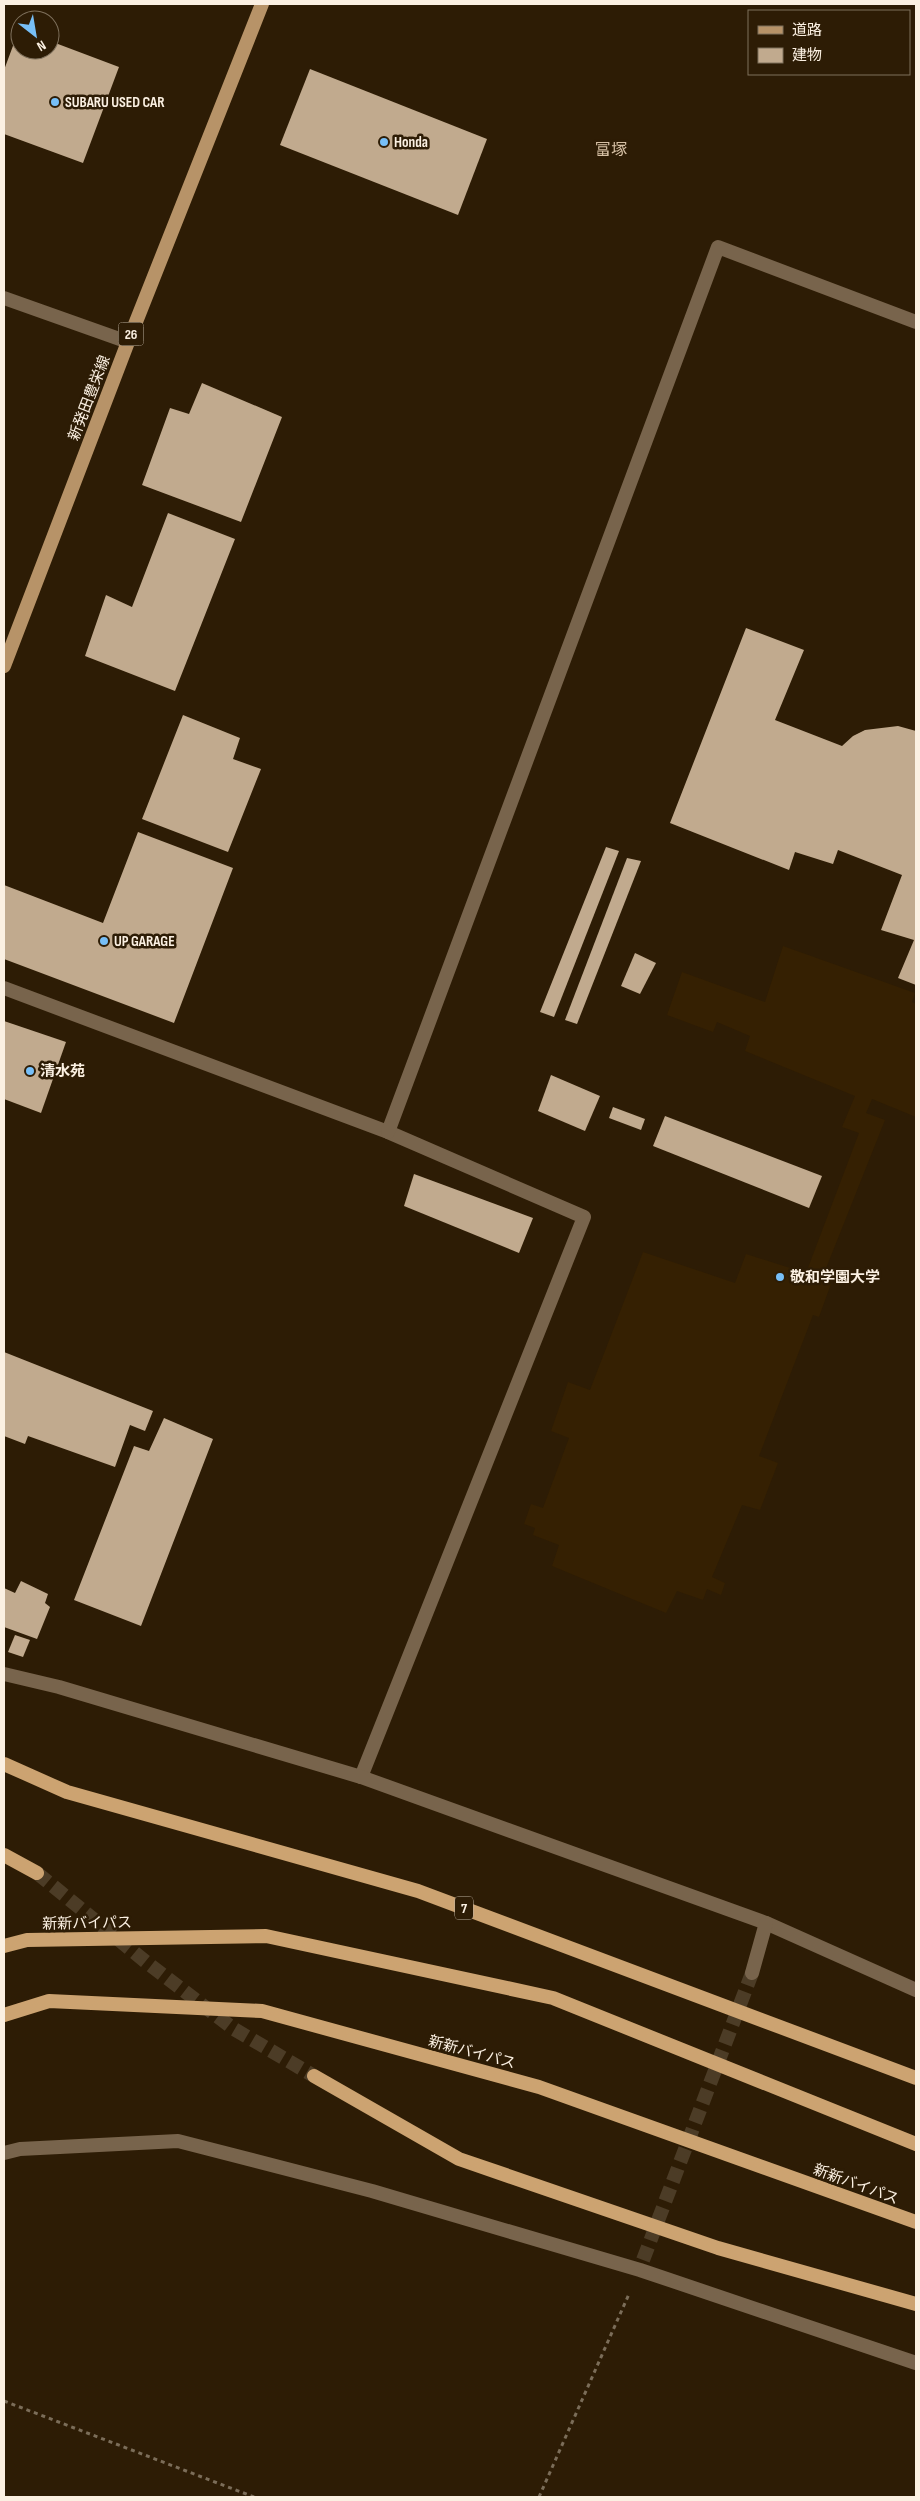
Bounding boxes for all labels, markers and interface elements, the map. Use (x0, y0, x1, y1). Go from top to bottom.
north arrow (10, 10, 60, 60)
legend (748, 10, 910, 75)
text: 道路 (792, 21, 822, 40)
text: N (34, 37, 49, 55)
text: 建物 (792, 46, 822, 65)
place label: SUBARU USED CAR (65, 93, 165, 112)
marker: SUBARU USED CAR (49, 96, 61, 108)
place label: Honda (394, 133, 428, 152)
marker: Honda (378, 136, 390, 148)
district label: 富塚 (595, 141, 627, 160)
road number: 26 (118, 322, 144, 346)
street label: 新発田豊栄線 (64, 353, 114, 444)
place label: UP GARAGE (114, 932, 175, 951)
marker: UP GARAGE (98, 935, 110, 947)
place label: 清水苑 (40, 1062, 85, 1081)
marker: 清水苑 (24, 1065, 36, 1077)
place label: 敬和学園大学 (790, 1268, 880, 1287)
marker: 敬和学園大学 (774, 1271, 786, 1283)
road number: 7 (455, 1896, 473, 1920)
street label: 新新バイパス (42, 1913, 132, 1934)
street label: 新新バイパス (426, 2032, 518, 2073)
street label: 新新バイパス (810, 2160, 901, 2209)

